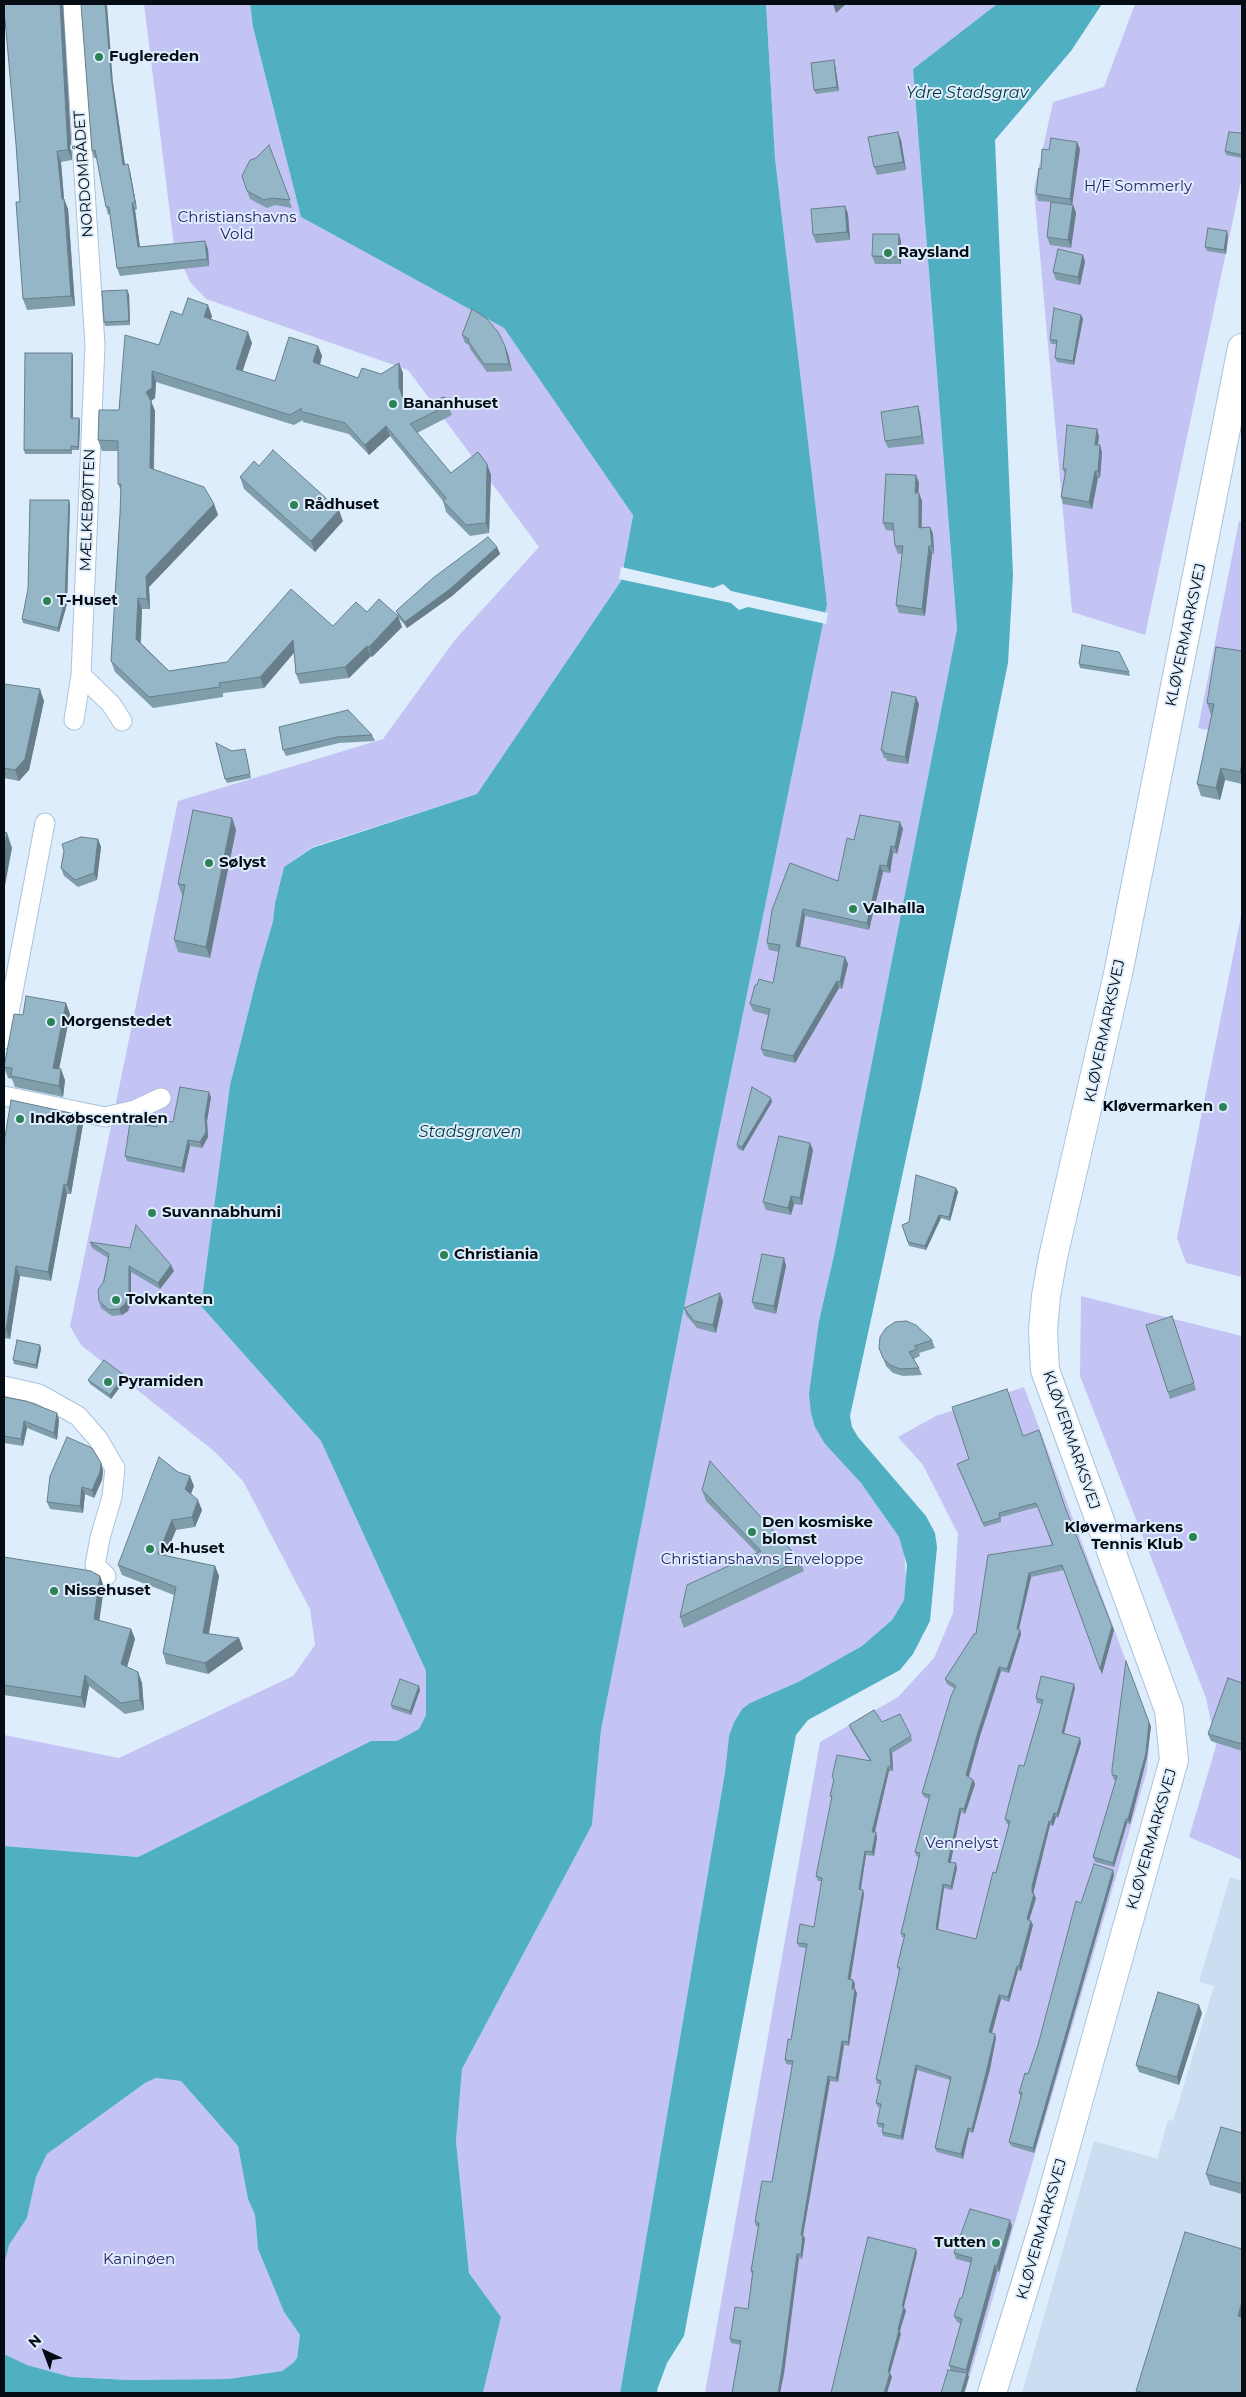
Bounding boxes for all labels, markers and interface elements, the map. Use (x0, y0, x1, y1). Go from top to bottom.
place label: Fuglereden (109, 48, 199, 66)
marker: Fuglereden (93, 51, 105, 63)
water label: Ydre Stadsgrav (906, 83, 1028, 103)
street label: NORDOMRÅDET (71, 110, 97, 238)
park label: H/F Sommerly (1084, 178, 1192, 196)
park label: Christianshavns Vold (178, 209, 296, 244)
place label: Raysland (898, 244, 969, 262)
marker: Raysland (882, 247, 894, 259)
place label: Bananhuset (403, 395, 498, 413)
marker: Bananhuset (387, 398, 399, 410)
street label: MÆLKEBØTTEN (77, 448, 99, 572)
place label: Rådhuset (304, 496, 379, 514)
marker: Rådhuset (288, 499, 300, 511)
street label: KLØVERMARKSVEJ (1162, 562, 1210, 708)
place label: T-Huset (57, 592, 118, 610)
marker: T-Huset (41, 595, 53, 607)
place label: Sølyst (219, 854, 266, 872)
marker: Sølyst (203, 857, 215, 869)
place label: Valhalla (863, 900, 925, 918)
marker: Valhalla (847, 903, 859, 915)
street label: KLØVERMARKSVEJ (1081, 958, 1129, 1104)
place label: Morgenstedet (61, 1013, 172, 1031)
marker: Morgenstedet (45, 1016, 57, 1028)
place label: Kløvermarken (1102, 1098, 1213, 1116)
marker: Kløvermarken (1217, 1101, 1229, 1113)
place label: Indkøbscentralen (30, 1110, 168, 1128)
marker: Indkøbscentralen (14, 1113, 26, 1125)
water label: Stadsgraven (419, 1122, 521, 1142)
place label: Suvannabhumi (162, 1204, 281, 1222)
marker: Suvannabhumi (146, 1207, 158, 1219)
place label: Christiania (454, 1246, 539, 1264)
marker: Christiania (438, 1249, 450, 1261)
place label: Tolvkanten (126, 1291, 213, 1309)
marker: Tolvkanten (110, 1294, 122, 1306)
street label: KLØVERMARKSVEJ (1039, 1368, 1103, 1512)
place label: Pyramiden (118, 1373, 204, 1391)
marker: Pyramiden (102, 1376, 114, 1388)
place label: Den kosmiske blomst (762, 1514, 873, 1549)
place label: Kløvermarkens Tennis Klub (1064, 1519, 1183, 1554)
marker: Den kosmiske blomst (746, 1526, 758, 1538)
marker: Kløvermarkens Tennis Klub (1187, 1531, 1199, 1543)
place label: M-huset (160, 1540, 225, 1558)
marker: M-huset (144, 1543, 156, 1555)
park label: Christianshavns Enveloppe (661, 1551, 863, 1569)
place label: Nissehuset (64, 1582, 151, 1600)
marker: Nissehuset (48, 1585, 60, 1597)
street label: KLØVERMARKSVEJ (1123, 1766, 1181, 1912)
park label: Vennelyst (925, 1835, 999, 1853)
street label: KLØVERMARKSVEJ (1013, 2156, 1071, 2302)
place label: Tutten (934, 2234, 986, 2252)
marker: Tutten (990, 2237, 1002, 2249)
park label: Kaninøen (103, 2251, 175, 2269)
north arrow (20, 2327, 70, 2377)
text: N (24, 2331, 45, 2351)

